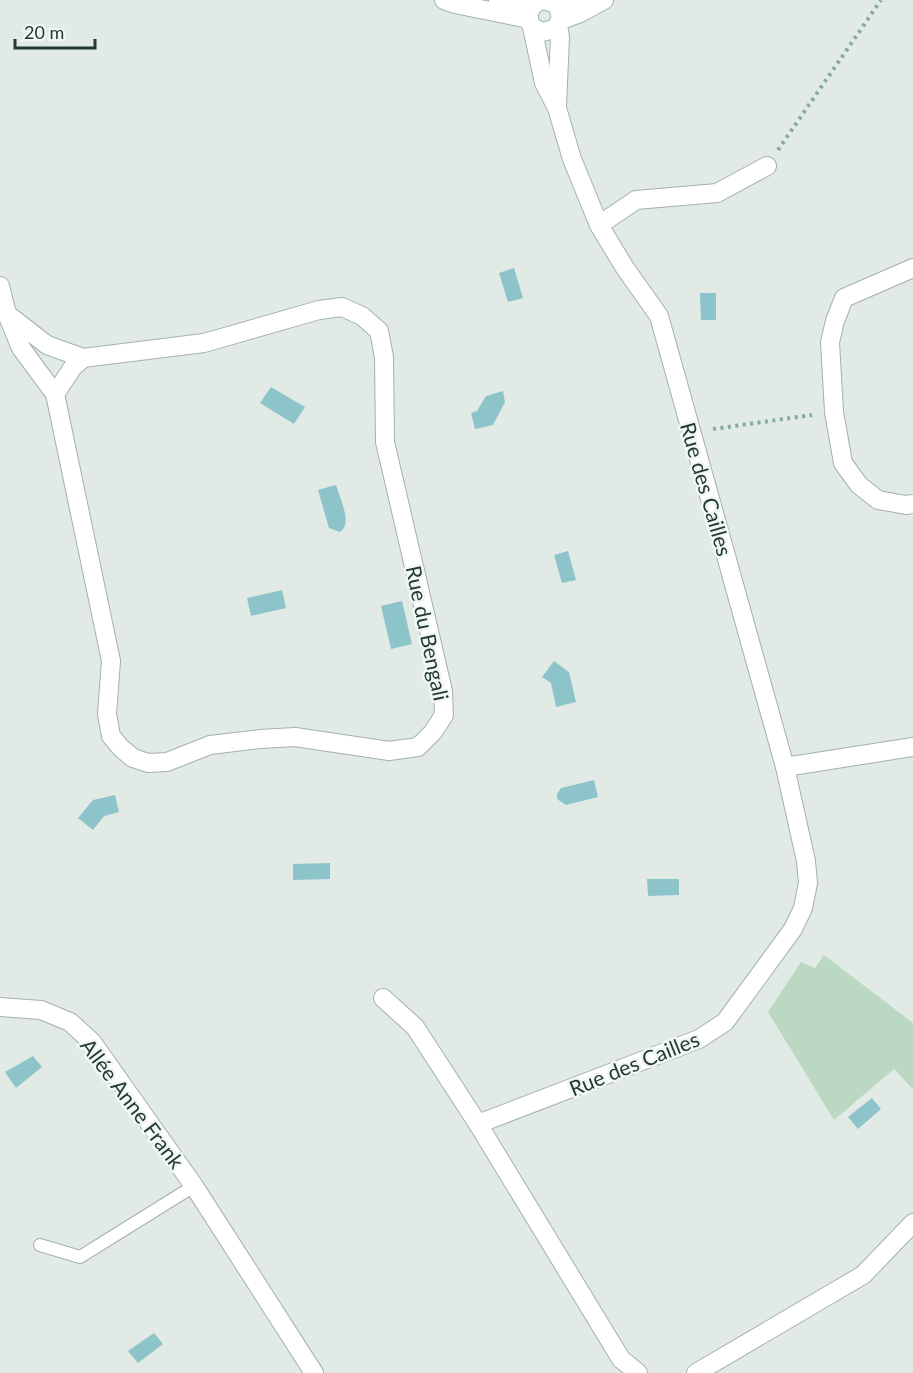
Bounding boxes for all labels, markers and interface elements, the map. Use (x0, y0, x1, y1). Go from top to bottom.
scale bar (15, 12, 94, 50)
text: 20 m (24, 21, 64, 43)
street label: Rue des Cailles (676, 419, 738, 559)
street label: Rue du Bengali (401, 563, 455, 703)
street label: Rue des Cailles (565, 1026, 703, 1100)
street label: Allée Anne Frank (76, 1033, 190, 1173)

